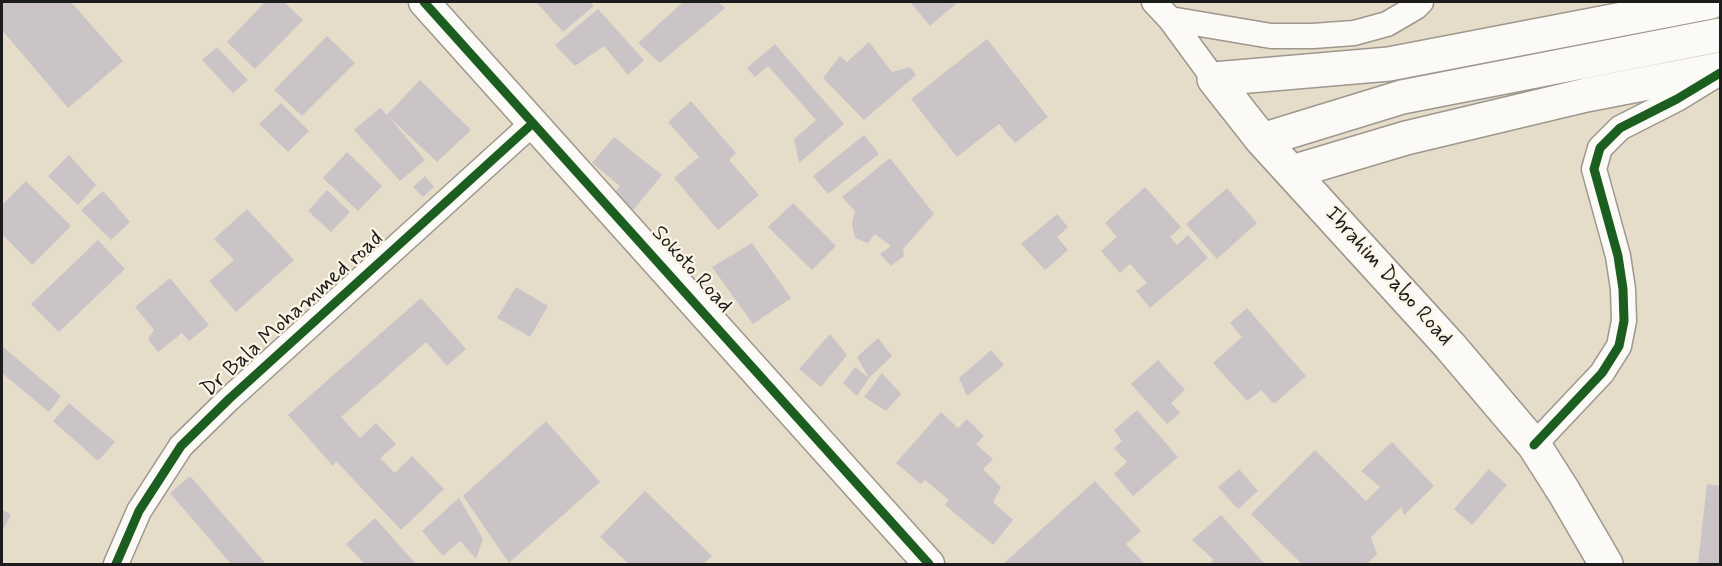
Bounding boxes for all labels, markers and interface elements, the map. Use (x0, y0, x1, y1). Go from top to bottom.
street label: Ibrahim Dabo Road (1318, 202, 1458, 352)
street label: Sokoto Road (645, 221, 737, 319)
street label: Dr Bala Mohammed road (197, 226, 389, 404)

